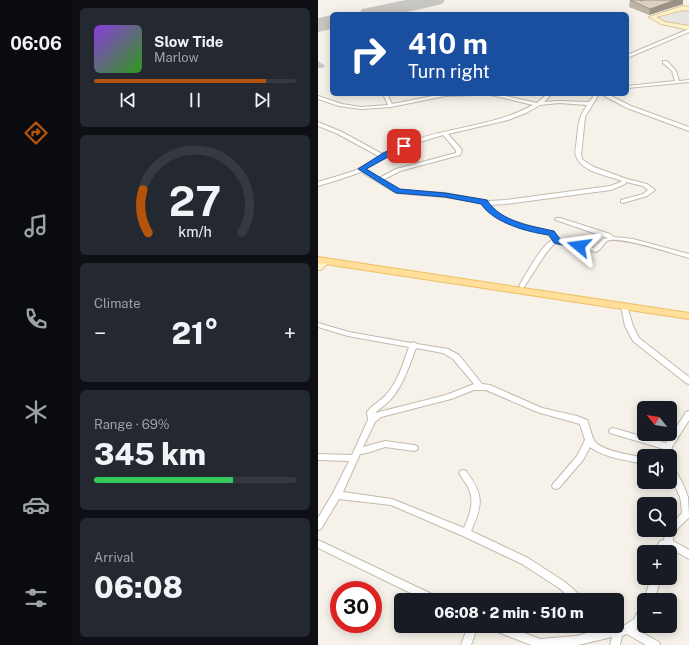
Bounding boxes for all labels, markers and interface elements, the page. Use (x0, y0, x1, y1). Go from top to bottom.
text: 410 m (408, 27, 488, 60)
icon: right (342, 28, 394, 80)
text: 06:06 (10, 33, 62, 54)
text: Slow Tide (154, 33, 223, 50)
text: Marlow (154, 50, 199, 65)
text: Turn right (408, 61, 490, 82)
icon: previous (117, 89, 139, 111)
icon: pause (184, 89, 206, 111)
icon: next (251, 89, 273, 111)
icon: directions (22, 119, 50, 147)
pin (387, 129, 421, 163)
icon: arrive (393, 135, 415, 157)
text: 27 (169, 176, 221, 225)
icon: music (22, 212, 50, 240)
text: km/h (178, 223, 212, 240)
position arrow (558, 225, 600, 267)
text: Climate (94, 296, 141, 311)
icon: phone (22, 305, 50, 333)
text: 21° (171, 315, 219, 351)
text: − (94, 320, 106, 346)
text: + (284, 320, 296, 346)
icon: climate (22, 398, 50, 426)
north arrow (637, 401, 677, 441)
map controls (637, 401, 677, 633)
text: Range · 69% (94, 417, 170, 432)
text: 345 km (94, 436, 206, 472)
button: sound (637, 449, 677, 489)
icon: car (22, 491, 50, 519)
button: search (637, 497, 677, 537)
button: + (637, 545, 677, 585)
text: Arrival (94, 550, 134, 565)
text: 06:08 (94, 569, 183, 605)
speed limit sign: 30 (330, 581, 382, 633)
icon: filters (22, 584, 50, 612)
button: − (637, 593, 677, 633)
text: 06:08 · 2 min · 510 m (434, 604, 584, 621)

